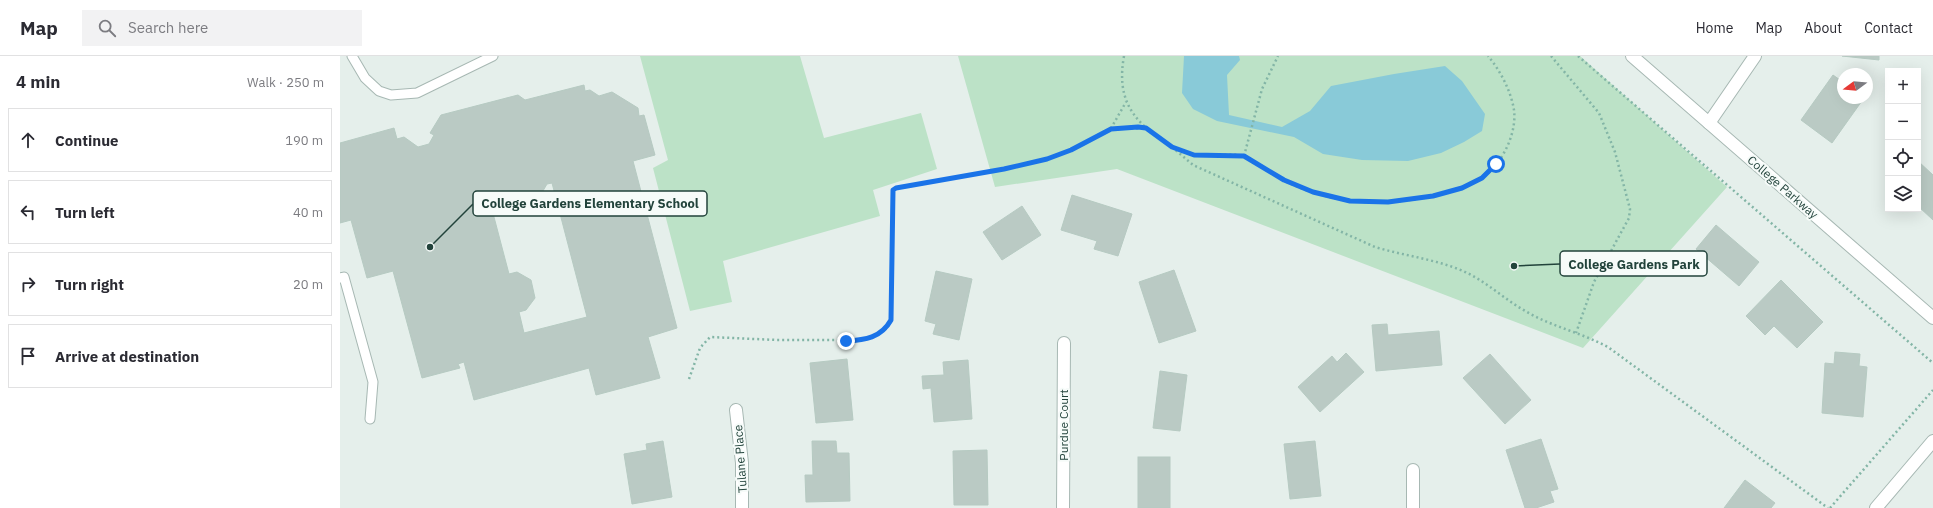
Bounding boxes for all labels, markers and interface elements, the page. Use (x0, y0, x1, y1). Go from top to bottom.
search box (82, 10, 362, 46)
text: Map (20, 16, 58, 40)
icon: search (96, 17, 118, 39)
text: Search here (128, 18, 208, 37)
text: Home (1696, 19, 1733, 37)
text: Map (1755, 19, 1782, 37)
text: About (1804, 19, 1842, 37)
text: Contact (1864, 19, 1913, 37)
north arrow (1837, 68, 1873, 104)
map controls (1885, 68, 1921, 212)
button: + (1885, 68, 1921, 104)
text: 4 min (16, 71, 60, 93)
text: Walk · 250 m (247, 74, 324, 91)
button: − (1885, 104, 1921, 140)
icon: ahead (17, 129, 39, 151)
text: Continue (55, 131, 119, 150)
text: 190 m (285, 132, 323, 149)
button: locate (1885, 140, 1921, 176)
street label: College Parkway (1745, 152, 1821, 222)
route start (1487, 155, 1505, 173)
button: layers (1885, 176, 1921, 212)
callout: College Gardens Elementary School (473, 191, 707, 216)
text: College Gardens Elementary School (481, 195, 699, 212)
icon: left (17, 201, 39, 223)
text: Turn left (55, 203, 115, 222)
text: 40 m (293, 204, 323, 221)
callout: College Gardens Park (1560, 251, 1707, 276)
text: College Gardens Park (1568, 256, 1700, 273)
icon: right (17, 273, 39, 295)
text: Turn right (55, 275, 124, 294)
text: 20 m (293, 276, 323, 293)
route end (837, 332, 855, 350)
icon: arrive (17, 345, 39, 367)
text: Arrive at destination (55, 347, 199, 366)
street label: Purdue Court (1056, 389, 1071, 461)
street label: Tulane Place (730, 424, 750, 494)

